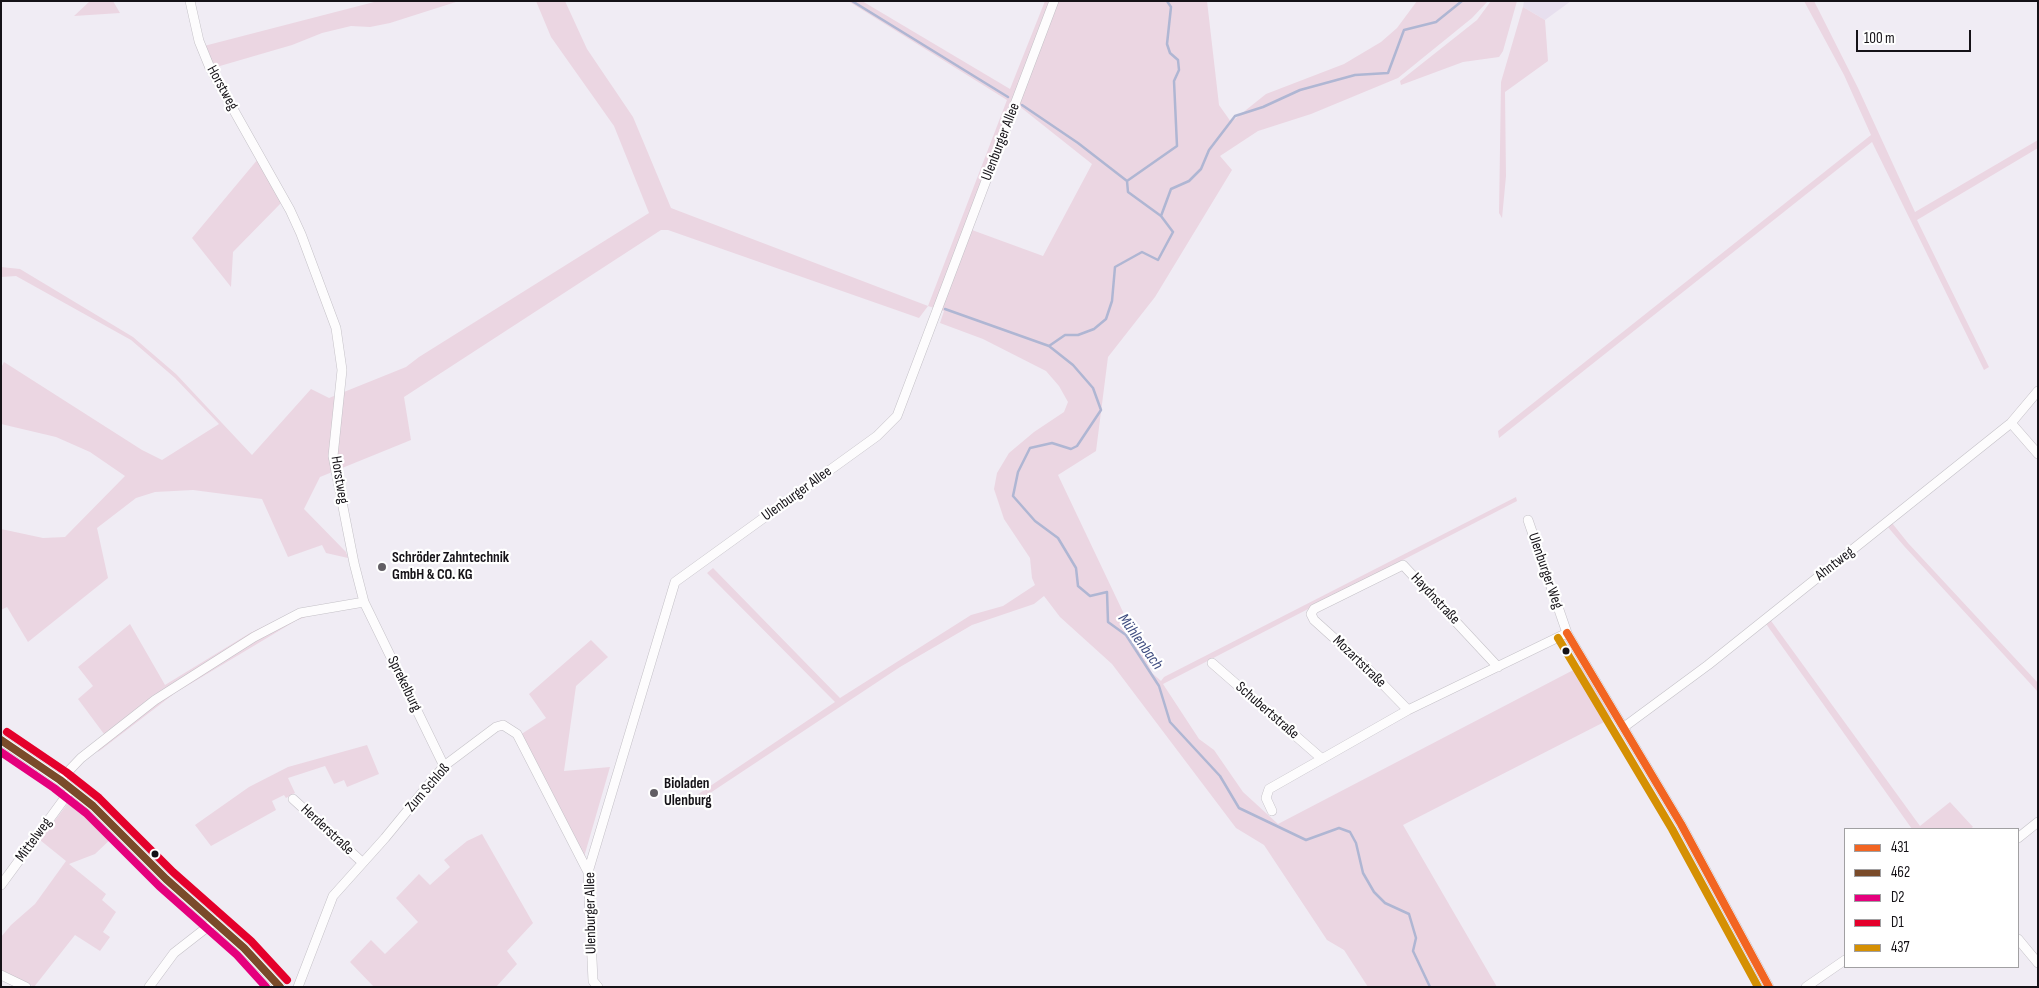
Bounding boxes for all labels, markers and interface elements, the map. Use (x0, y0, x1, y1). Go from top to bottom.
scale bar (1859, 20, 1974, 52)
text: 100 m (1864, 29, 1895, 48)
street label: Horstweg (202, 63, 242, 113)
street label: Ulenburger Allee (978, 101, 1024, 183)
street label: Horstweg (326, 455, 352, 505)
street label: Ulenburger Allee (759, 463, 835, 525)
street label: Ulenburger Weg (1524, 531, 1566, 611)
street label: Ahntweg (1812, 543, 1858, 585)
place label: Schröder Zahntechnik GmbH & CO. KG (392, 549, 509, 584)
marker: Schröder Zahntechnik GmbH & CO. KG (376, 561, 388, 573)
street label: Haydnstraße (1407, 570, 1463, 628)
water label: Mühlenbach (1113, 610, 1167, 674)
street label: Mozartstraße (1329, 632, 1389, 692)
unlabelled marker (1561, 646, 1571, 656)
street label: Sprekelburg (383, 653, 425, 715)
street label: Schubertstraße (1231, 678, 1303, 744)
street label: Zum Schloß (402, 760, 454, 816)
place label: Bioladen Ulenburg (664, 775, 712, 810)
marker: Bioladen Ulenburg (648, 787, 660, 799)
street label: Herderstraße (297, 801, 357, 859)
street label: Mittelweg (12, 815, 56, 865)
legend (1844, 828, 2019, 968)
text: 431 (1891, 838, 1909, 857)
unlabelled marker (150, 849, 160, 859)
text: 462 (1891, 863, 1910, 882)
street label: Ulenburger Allee (581, 872, 601, 954)
text: D2 (1891, 888, 1904, 907)
text: D1 (1891, 913, 1904, 932)
text: 437 (1891, 938, 1910, 957)

